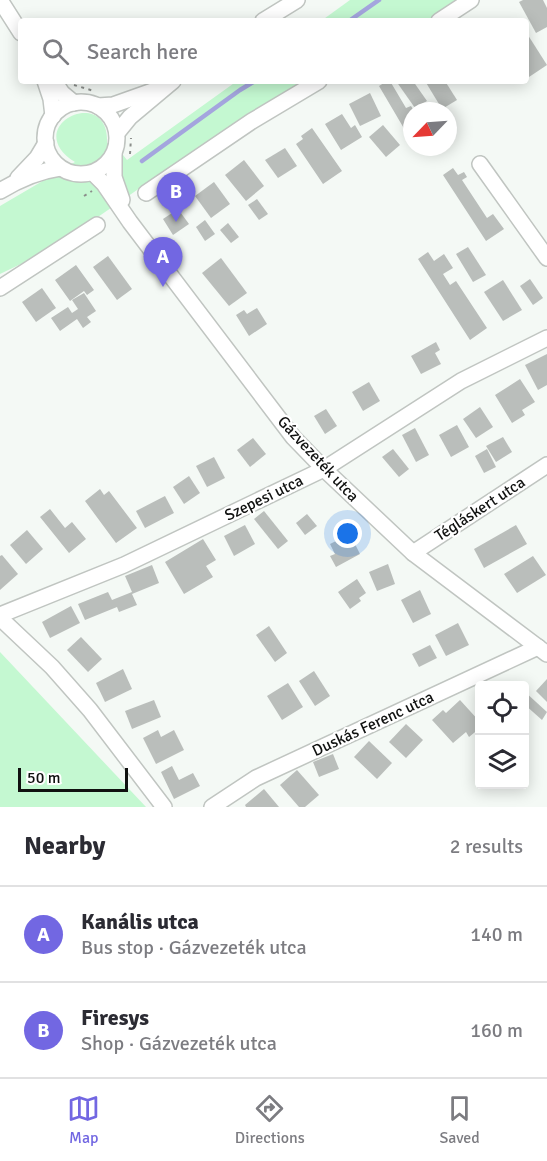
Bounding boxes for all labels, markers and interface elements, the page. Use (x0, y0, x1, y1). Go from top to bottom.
search box (18, 18, 529, 84)
icon: search (39, 35, 72, 68)
text: Search here (87, 38, 198, 65)
north arrow (403, 102, 457, 156)
pin: B (156, 172, 195, 222)
pin: A (144, 238, 182, 287)
street label: Gázvezeték utca (273, 412, 363, 506)
street label: Szepesi utca (221, 470, 307, 526)
street label: Tégláskert utca (431, 472, 529, 546)
your location (333, 519, 362, 548)
map controls (475, 681, 529, 789)
button: locate (475, 681, 529, 735)
street label: Duskás Ferenc utca (309, 687, 437, 761)
button: layers (475, 735, 529, 789)
scale bar (18, 765, 128, 792)
text: 50 m (27, 768, 61, 788)
text: Nearby (24, 830, 105, 862)
text: 2 results (450, 834, 523, 859)
text: Kanális utca (81, 908, 199, 935)
text: A (37, 922, 50, 947)
text: 140 m (470, 922, 523, 947)
text: Bus stop · Gázvezeték utca (81, 935, 307, 960)
text: Firesys (81, 1004, 149, 1031)
text: B (37, 1018, 50, 1043)
text: 160 m (470, 1018, 523, 1043)
text: Shop · Gázvezeték utca (81, 1031, 277, 1056)
tab: Map (67, 1092, 100, 1148)
tab: Directions (235, 1092, 305, 1148)
tab: Saved (439, 1092, 480, 1148)

